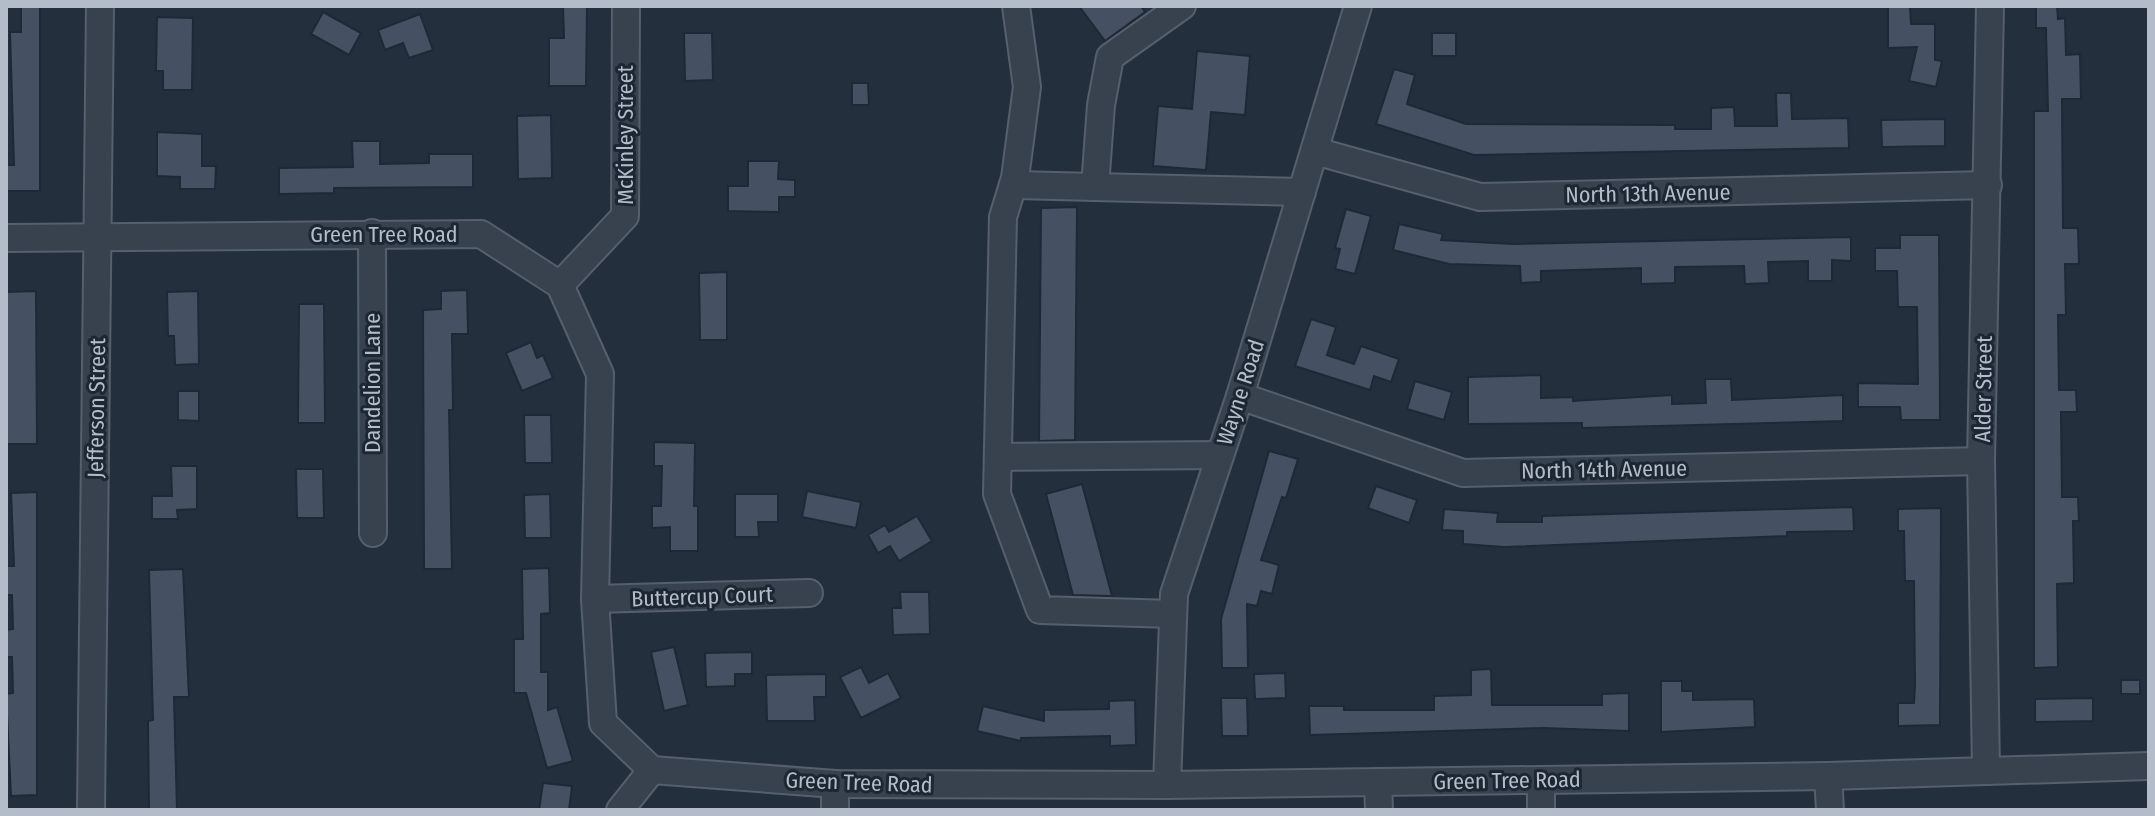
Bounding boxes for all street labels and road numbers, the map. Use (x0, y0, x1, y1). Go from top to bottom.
street label: McKinley Street (612, 65, 639, 205)
street label: North 13th Avenue (1565, 179, 1731, 208)
street label: Green Tree Road (310, 221, 458, 248)
street label: Dandelion Lane (359, 313, 386, 453)
street label: Alder Street (1969, 335, 1998, 443)
street label: Wayne Road (1211, 336, 1270, 448)
street label: Jefferson Street (82, 337, 111, 478)
street label: North 14th Avenue (1521, 455, 1687, 484)
street label: Buttercup Court (631, 581, 774, 612)
street label: Green Tree Road (785, 766, 933, 799)
street label: Green Tree Road (1433, 766, 1581, 795)

